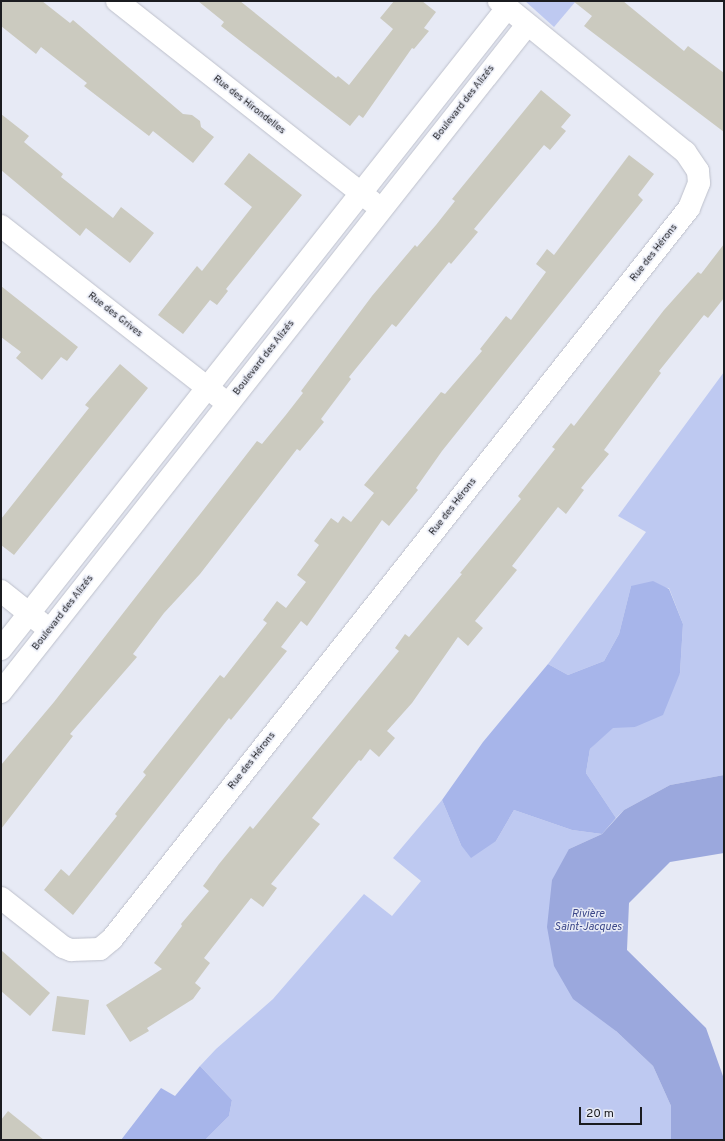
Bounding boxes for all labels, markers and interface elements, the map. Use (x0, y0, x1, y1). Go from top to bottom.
street label: Boulevard des Alizés (431, 63, 497, 143)
street label: Rue des Hirondelles (210, 73, 288, 137)
street label: Rue des Hérons (628, 222, 680, 284)
street label: Rue des Grives (85, 290, 145, 340)
street label: Boulevard des Alizés (231, 318, 297, 398)
street label: Rue des Hérons (427, 476, 479, 538)
street label: Boulevard des Alizés (30, 573, 96, 653)
street label: Rue des Hérons (226, 730, 278, 792)
water label: Rivière Saint-Jacques (554, 908, 622, 934)
scale bar (581, 1099, 644, 1125)
text: 20 m (586, 1106, 614, 1122)

